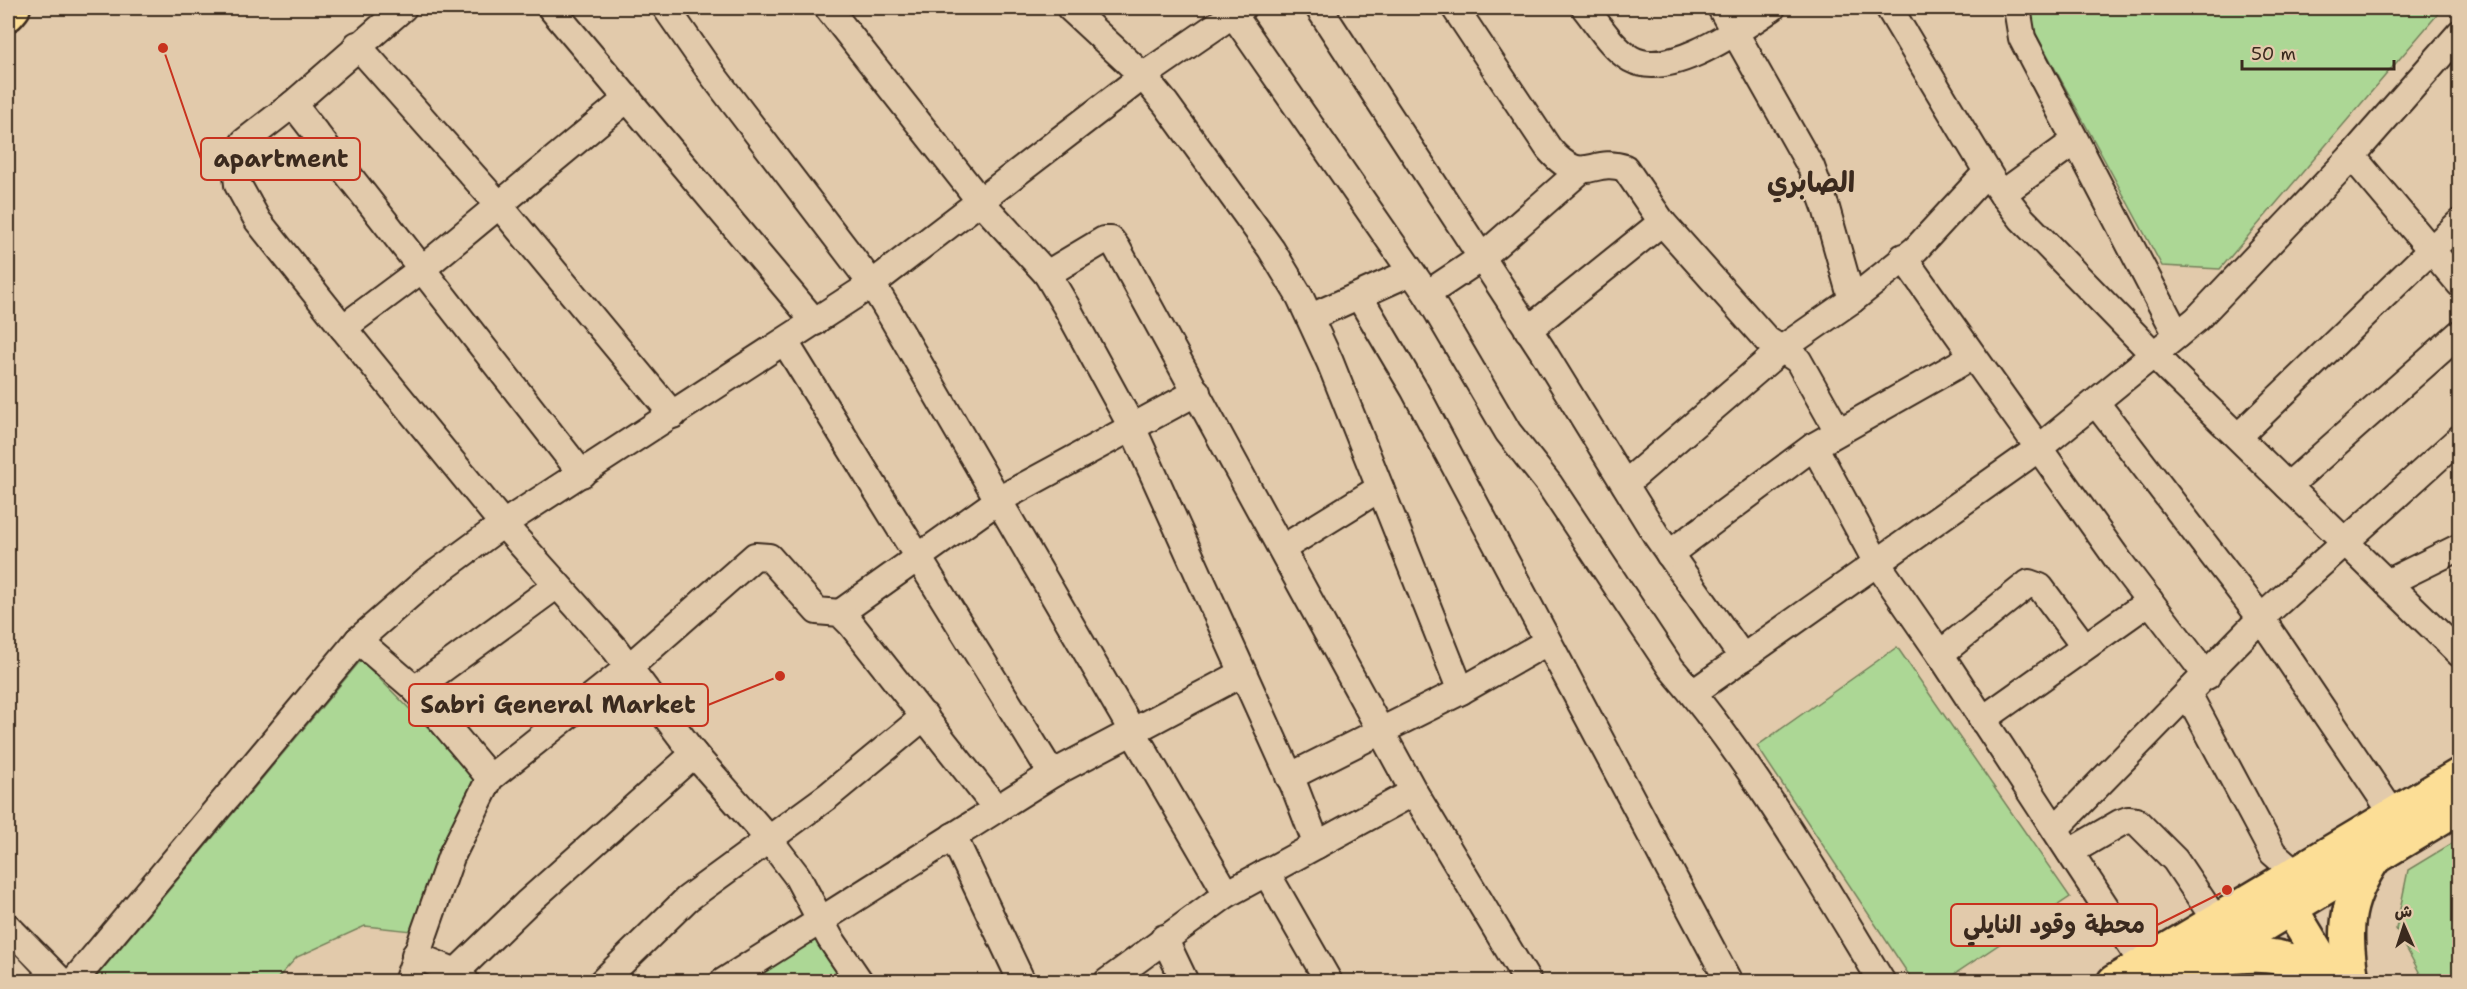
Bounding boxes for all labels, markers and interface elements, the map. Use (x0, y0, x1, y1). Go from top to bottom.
scale bar (2242, 33, 2394, 71)
text: 50 m (2251, 42, 2296, 66)
callout: apartment (201, 138, 360, 180)
text: apartment (213, 143, 349, 175)
district label: الصابري (1767, 163, 1855, 203)
callout: Sabri General Market (409, 684, 708, 726)
text: Sabri General Market (420, 689, 696, 721)
north arrow (2374, 896, 2434, 956)
text: ش (2394, 901, 2413, 922)
callout: محطة وقود النايلي (1951, 904, 2157, 946)
text: محطة وقود النايلي (1963, 909, 2145, 946)

